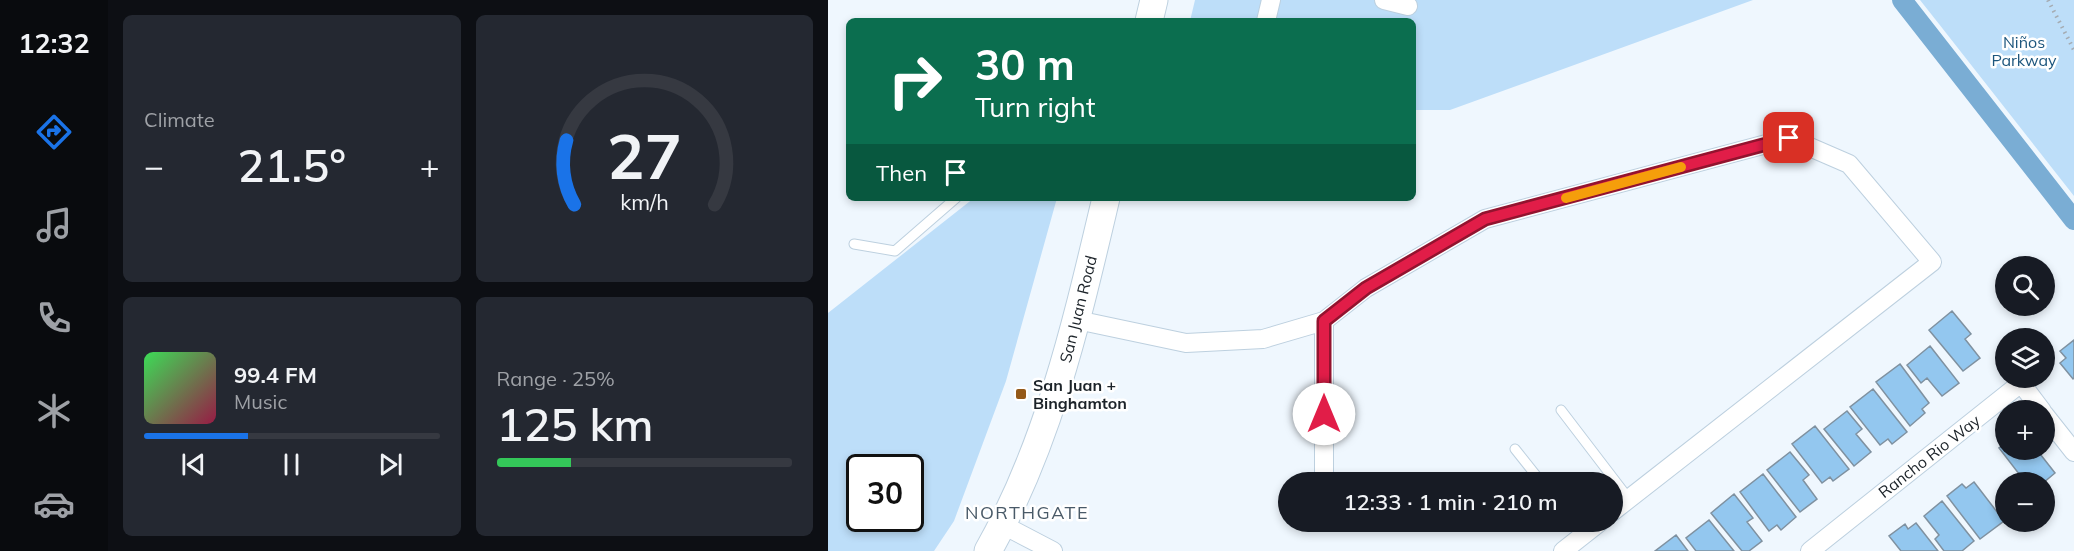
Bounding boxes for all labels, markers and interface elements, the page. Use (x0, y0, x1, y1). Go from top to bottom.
text: 12:32 (18, 26, 90, 60)
park label: Niños Parkway (1991, 32, 2057, 70)
text: 30 m (975, 38, 1075, 91)
icon: right (876, 42, 954, 120)
text: Turn right (975, 90, 1095, 124)
text: Climate (144, 107, 215, 132)
icon: directions (33, 111, 75, 153)
pin (1763, 112, 1814, 163)
text: 27 (607, 116, 682, 195)
icon: arrive (1772, 121, 1805, 154)
text: 21.5° (237, 137, 346, 193)
text: − (144, 145, 164, 186)
text: + (420, 145, 439, 186)
icon: arrive (939, 156, 972, 189)
text: Then (876, 159, 927, 187)
text: km/h (620, 189, 668, 216)
icon: music (33, 204, 75, 246)
street label: San Juan Road (1055, 253, 1101, 365)
map controls (1995, 256, 2055, 532)
button: search (1995, 256, 2055, 316)
icon: phone (33, 297, 75, 339)
button: layers (1995, 328, 2055, 388)
text: 99.4 FM (234, 361, 317, 389)
text: Range · 25% (497, 366, 615, 391)
place label: San Juan + Binghamton (1033, 375, 1127, 413)
position arrow (1292, 382, 1356, 446)
marker: San Juan + Binghamton (1014, 387, 1028, 401)
text: Music (234, 389, 287, 414)
icon: climate (33, 390, 75, 432)
text: 125 km (497, 396, 653, 452)
button: + (1995, 400, 2055, 460)
street label: Rancho Rio Way (1874, 410, 1984, 502)
icon: previous (177, 448, 210, 481)
icon: pause (275, 448, 308, 481)
icon: next (374, 448, 407, 481)
speed limit sign: 30 (846, 454, 924, 532)
button: − (1995, 472, 2055, 532)
icon: car (33, 483, 75, 525)
text: 12:33 · 1 min · 210 m (1343, 488, 1558, 516)
district label: NORTHGATE (965, 501, 1089, 524)

